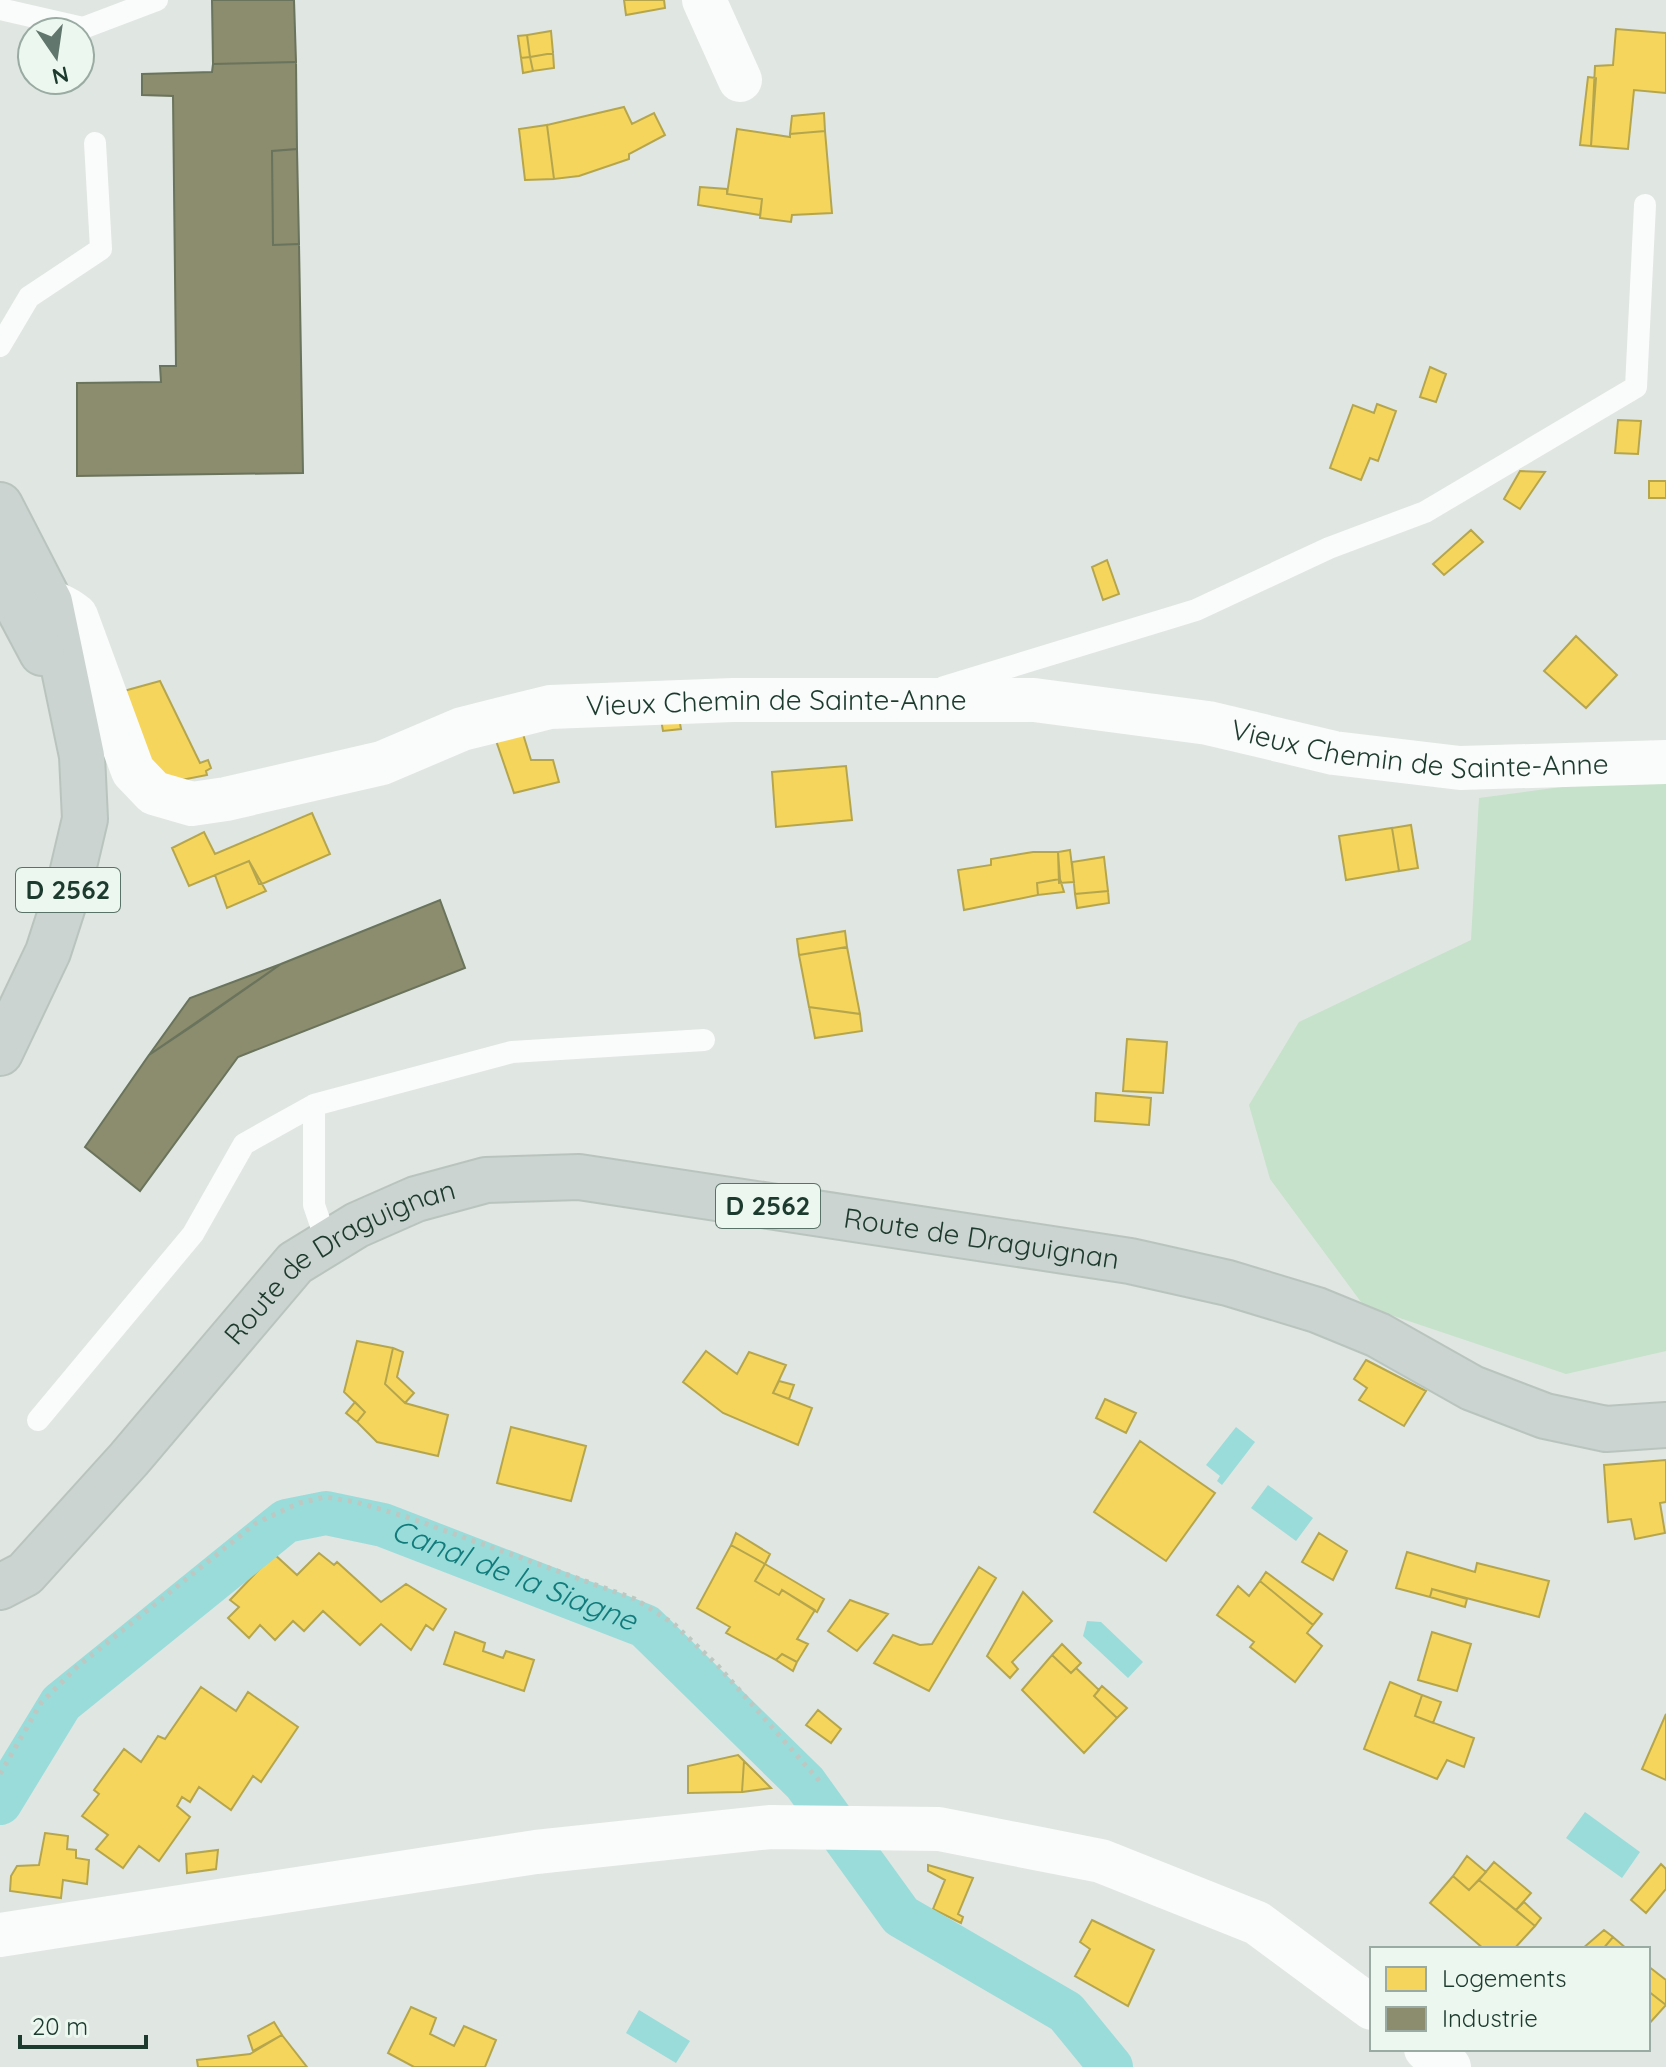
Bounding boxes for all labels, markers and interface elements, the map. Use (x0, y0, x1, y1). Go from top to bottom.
north arrow (16, 16, 96, 96)
text: N (49, 60, 72, 91)
street label: Vieux Chemin de Sainte-Anne (585, 682, 967, 723)
street label: Vieux Chemin de Sainte-Anne (1228, 711, 1609, 786)
road number: D 2562 (16, 868, 120, 912)
street label: Route de Draguignan (216, 1171, 459, 1351)
road number: D 2562 (716, 1184, 820, 1228)
street label: Route de Draguignan (841, 1200, 1122, 1276)
water label: Canal de la Siagne (386, 1510, 643, 1639)
legend (1370, 1947, 1650, 2051)
text: Logements (1442, 1963, 1567, 1993)
scale bar (20, 1999, 146, 2049)
text: Industrie (1442, 2003, 1538, 2033)
text: 20 m (32, 2011, 88, 2041)

